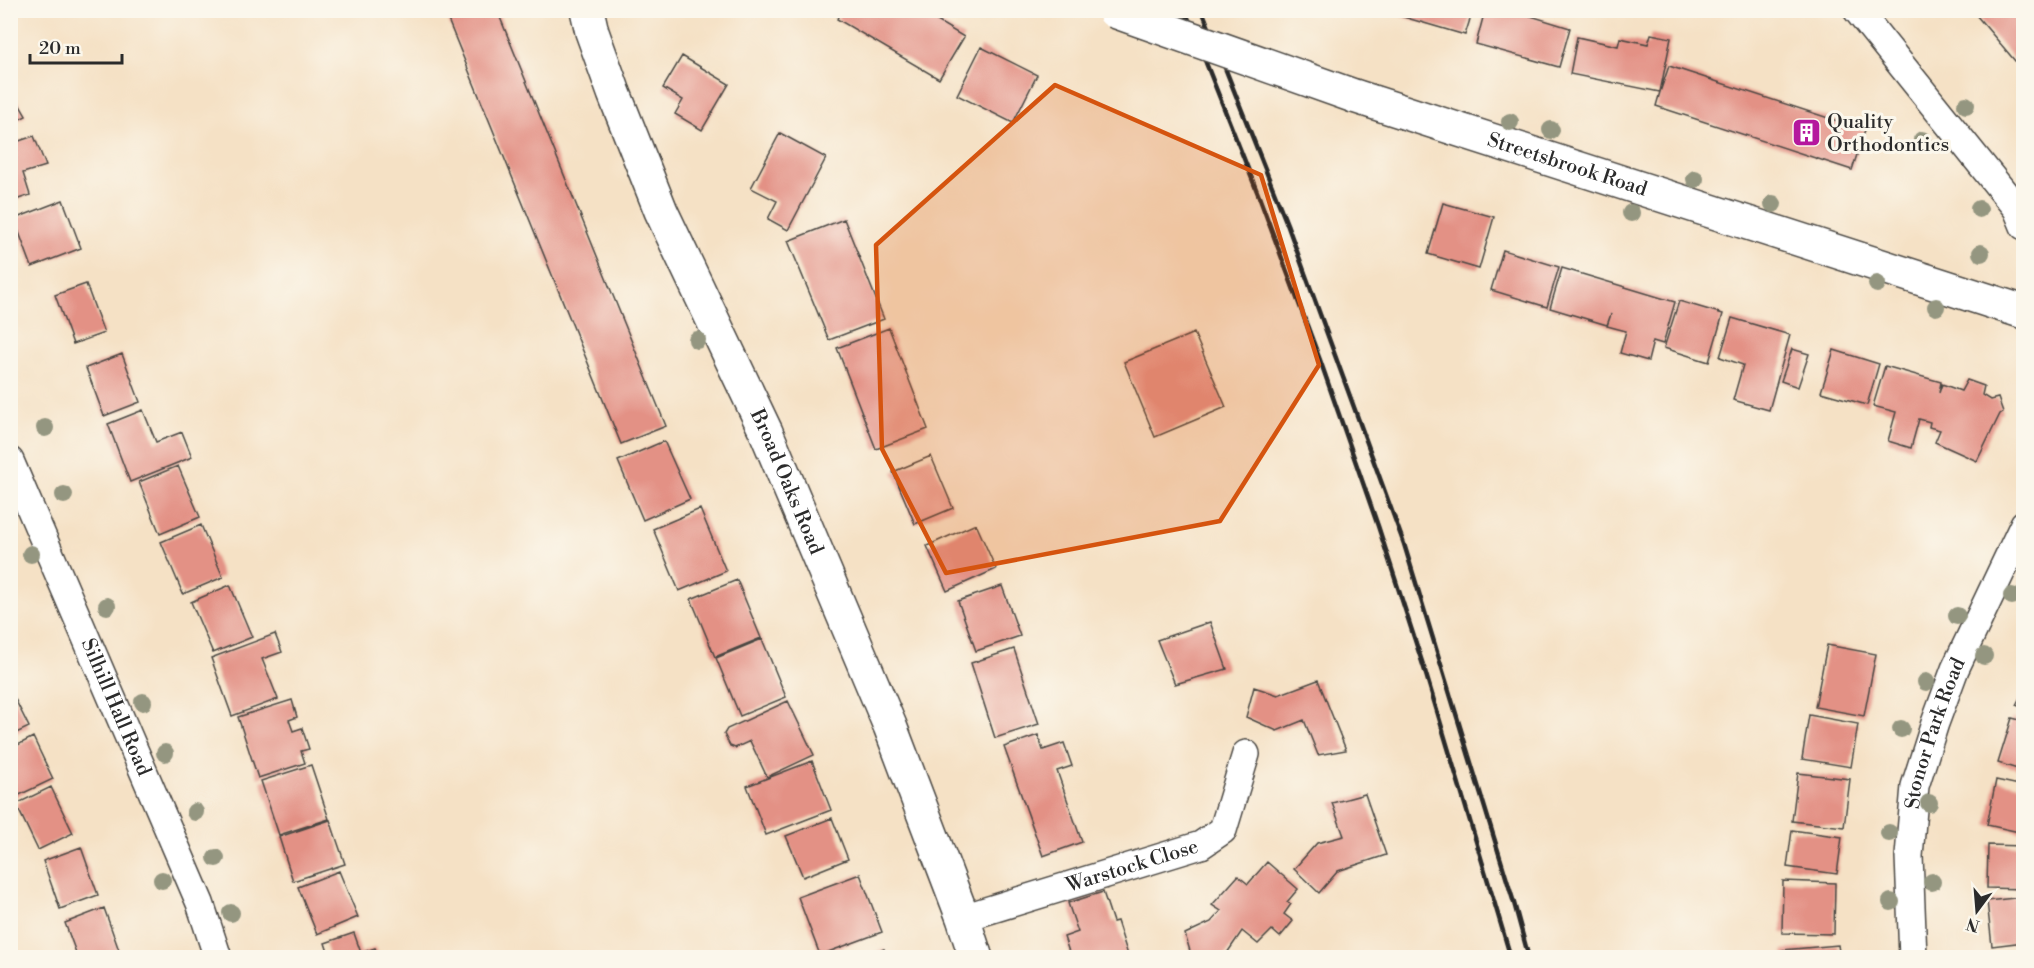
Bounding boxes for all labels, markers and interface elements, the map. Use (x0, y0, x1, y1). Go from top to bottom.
scale bar (30, 27, 122, 65)
text: 20 m (39, 37, 81, 60)
place label: Quality Orthodontics (1827, 110, 1949, 158)
building icon: Quality Orthodontics (1790, 117, 1822, 149)
street label: Streetsbrook Road (1484, 127, 1651, 202)
street label: Broad Oaks Road (744, 404, 829, 559)
street label: Silhill Hall Road (75, 635, 157, 780)
street label: Stonor Park Road (1901, 653, 1971, 810)
street label: Warstock Close (1062, 834, 1201, 898)
north arrow (1947, 881, 2007, 941)
text: N (1964, 913, 1982, 936)

